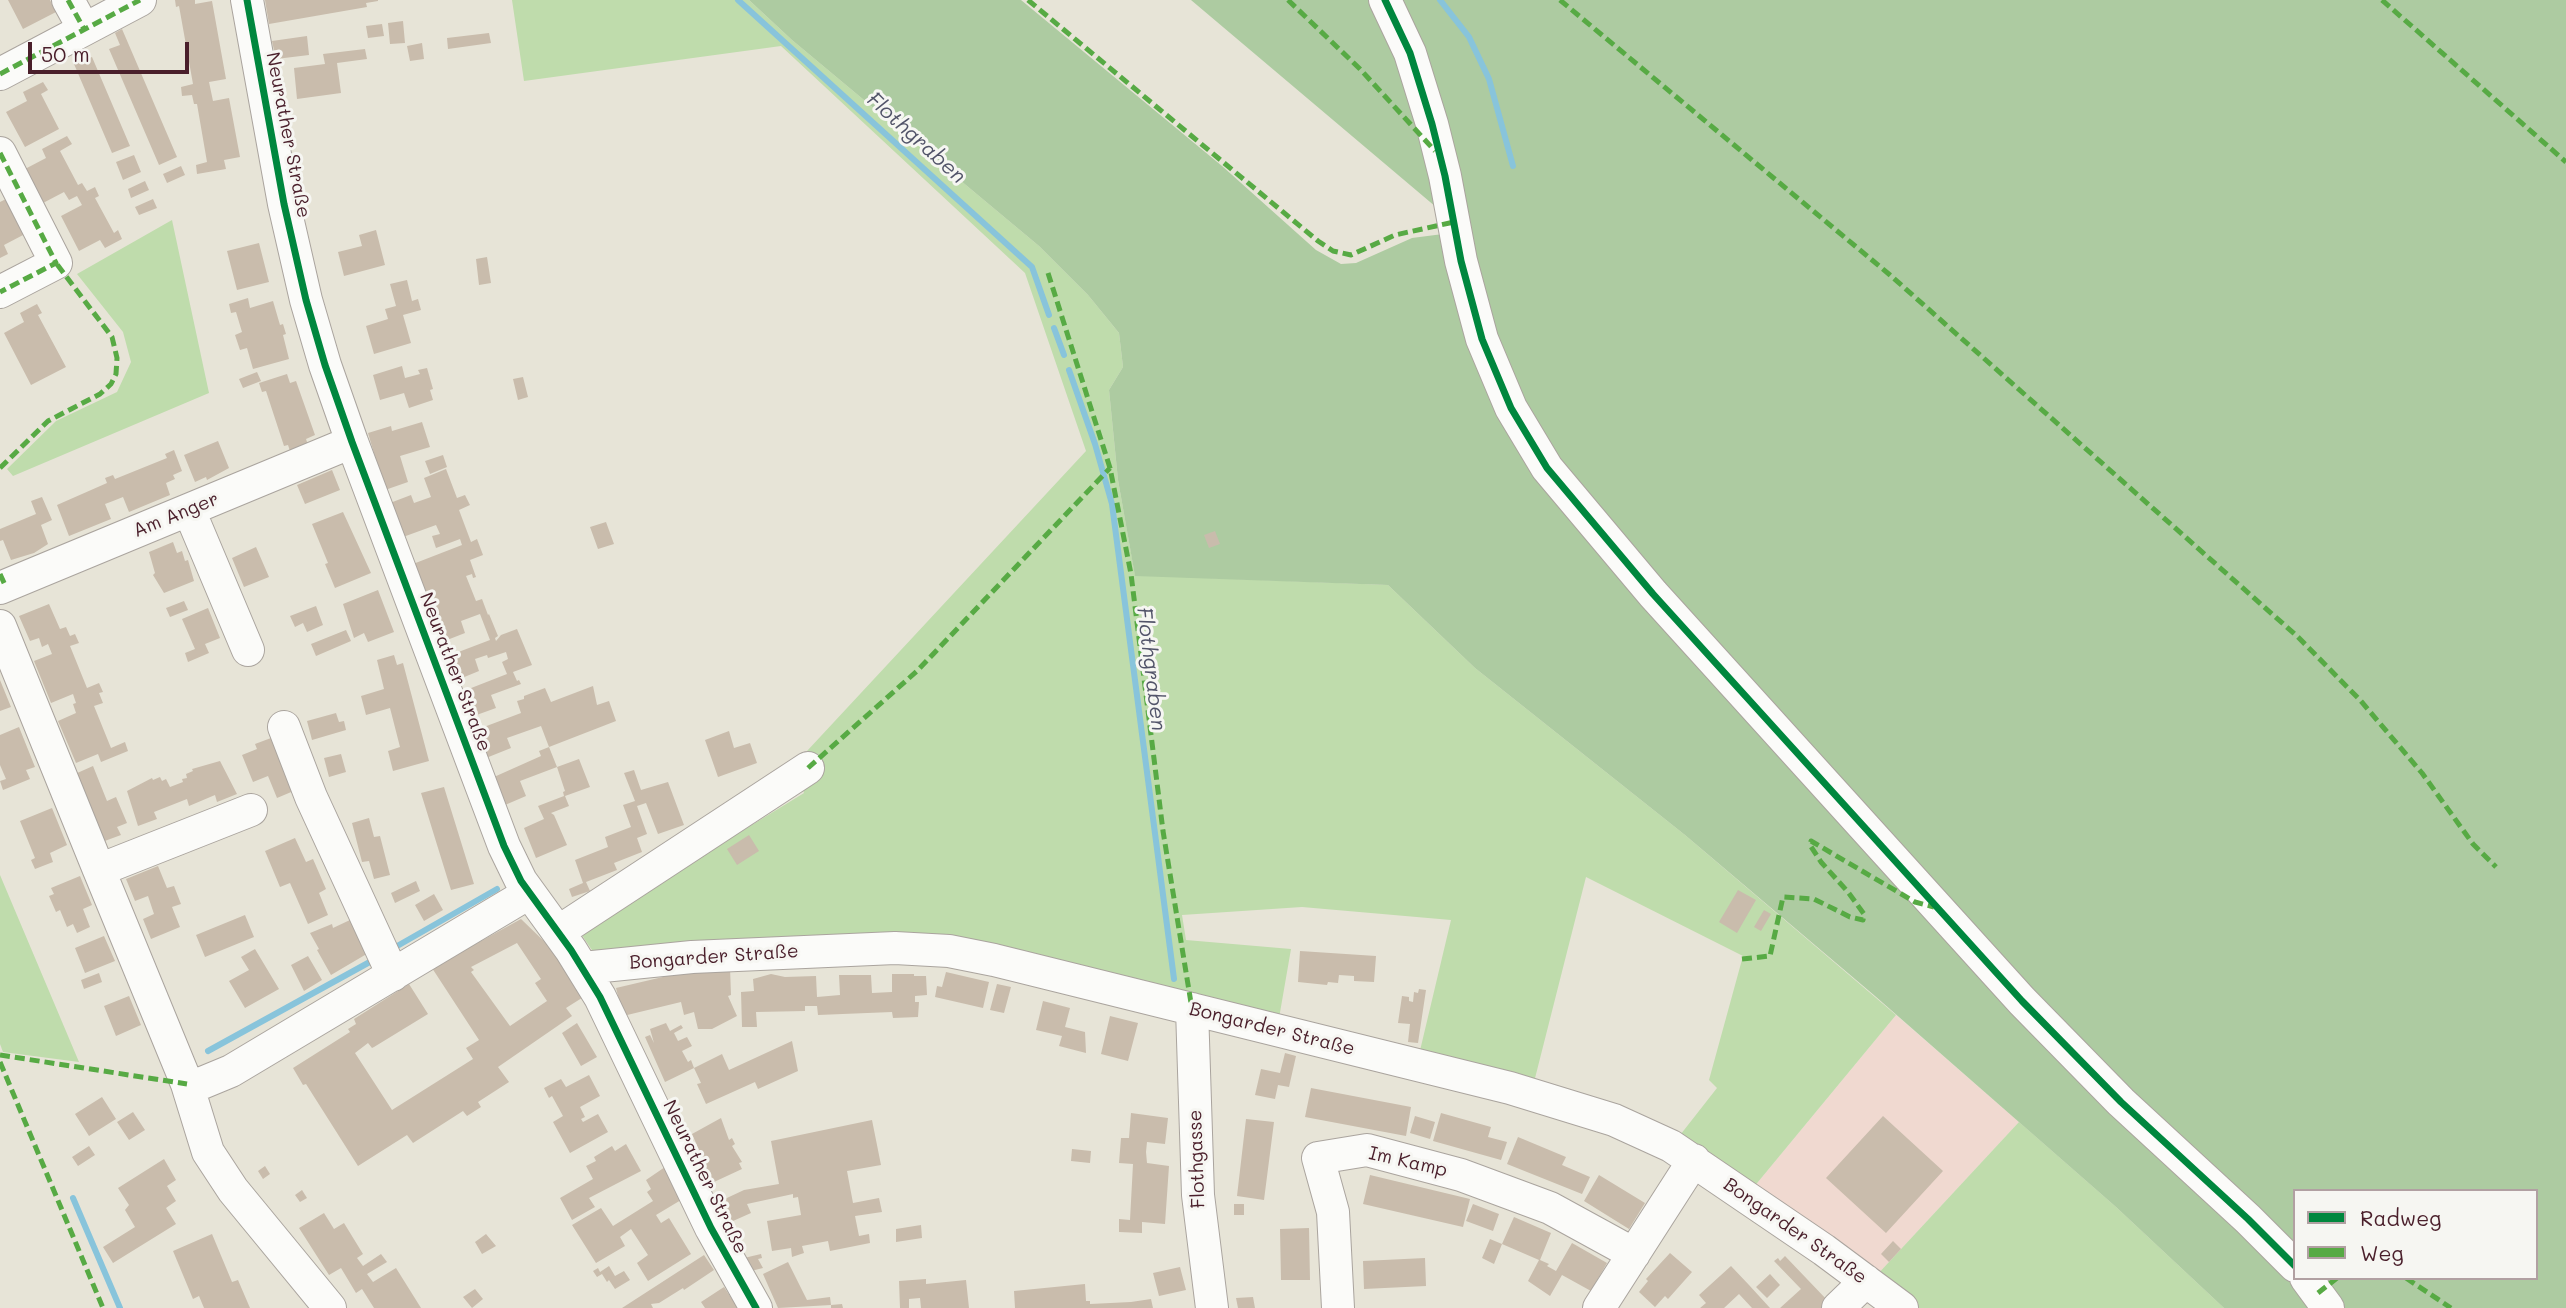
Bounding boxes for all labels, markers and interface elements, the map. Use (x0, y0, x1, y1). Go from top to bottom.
scale bar (32, 28, 192, 72)
text: 50 m (41, 40, 90, 67)
street label: Neurather Straße (261, 50, 315, 220)
water label: Flothgraben (861, 87, 971, 189)
street label: Am Anger (130, 488, 222, 542)
street label: Neurather Straße (414, 589, 496, 755)
water label: Flothgraben (1131, 606, 1171, 732)
street label: Bongarder Straße (629, 940, 799, 974)
street label: Bongarder Straße (1187, 997, 1357, 1061)
street label: Neurather Straße (658, 1096, 752, 1258)
street label: Flothgasse (1184, 1109, 1210, 1209)
street label: Im Kamp (1367, 1142, 1449, 1182)
street label: Bongarder Straße (1719, 1173, 1871, 1289)
legend (2293, 1189, 2538, 1280)
text: Radweg (2360, 1204, 2441, 1231)
text: Weg (2360, 1239, 2404, 1266)

